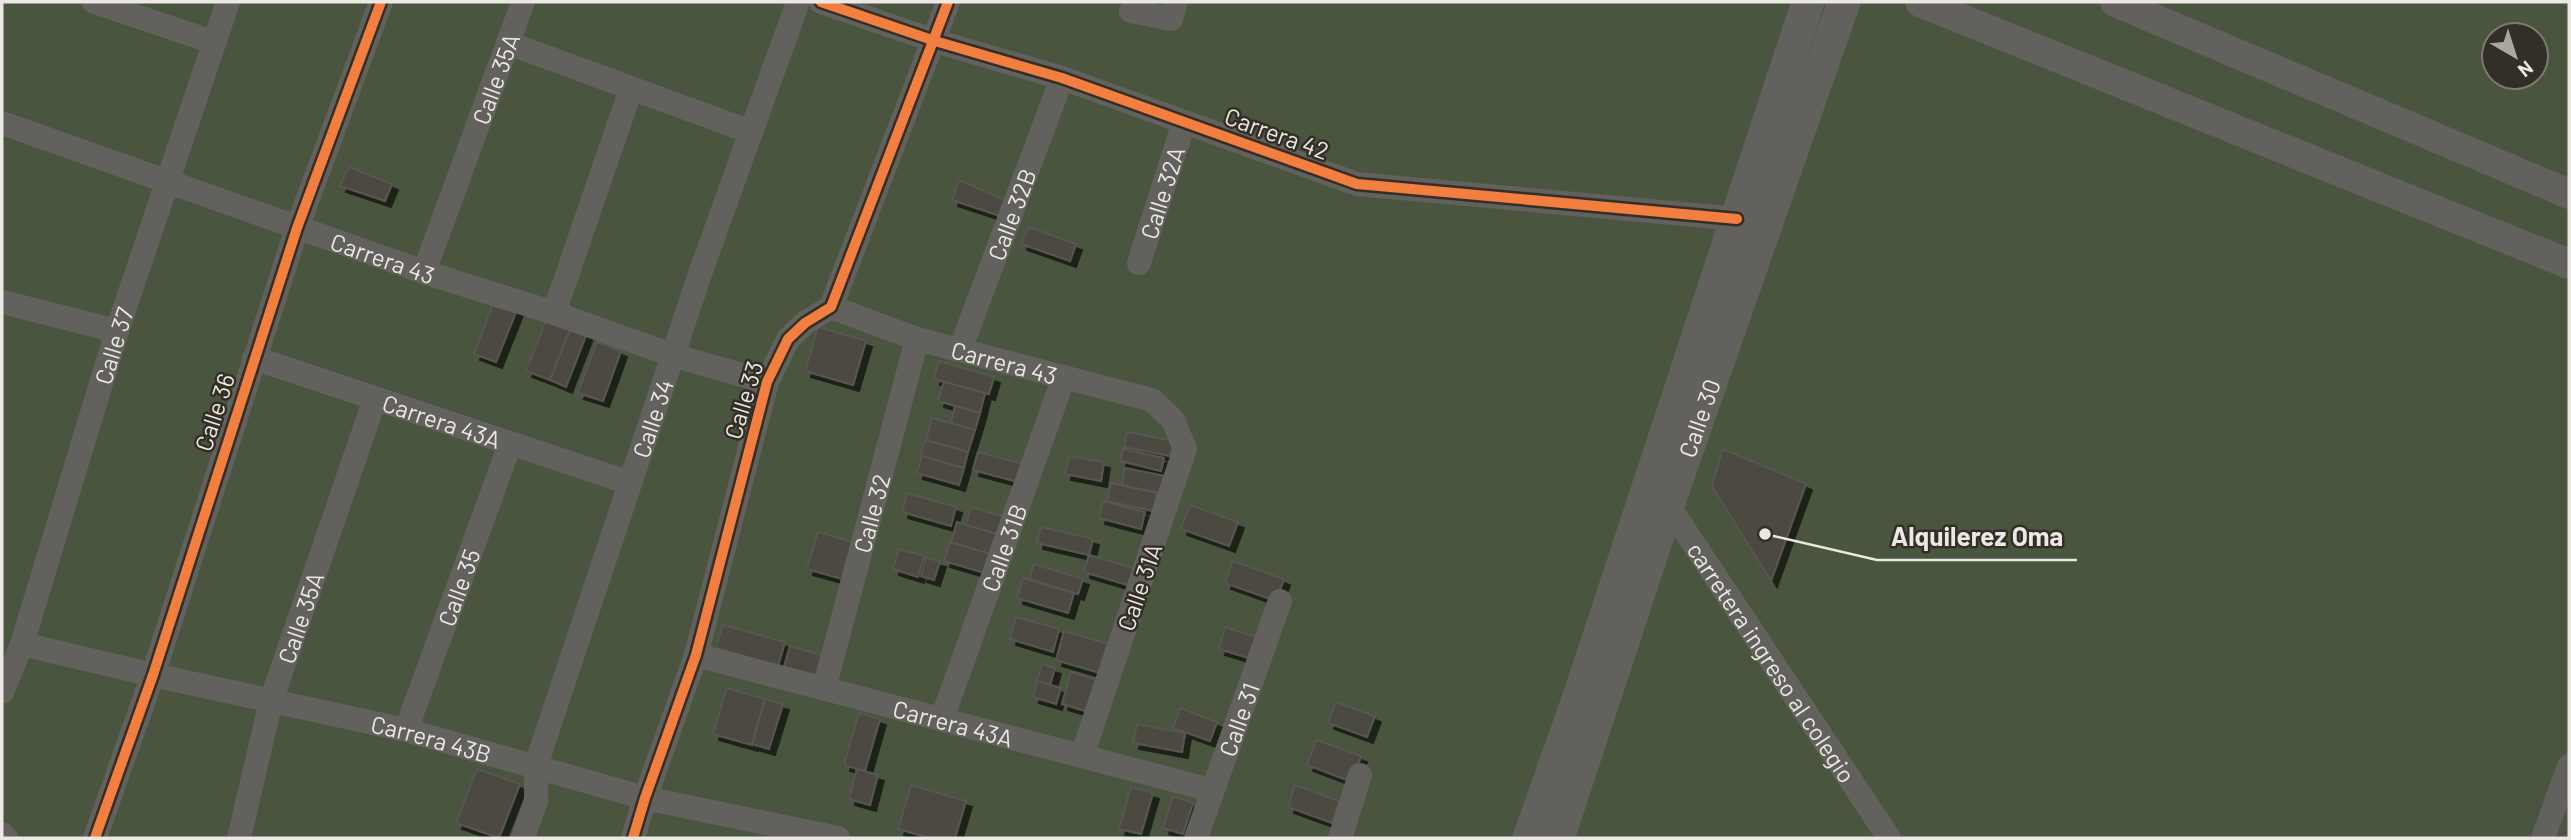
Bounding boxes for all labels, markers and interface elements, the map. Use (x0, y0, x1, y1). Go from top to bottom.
north arrow (2480, 21, 2550, 91)
street label: Calle 35A (465, 29, 525, 128)
text: N (2514, 57, 2538, 83)
street label: Carrera 42 (1221, 101, 1333, 165)
street label: Calle 32A (1133, 143, 1190, 242)
street label: Calle 32B (981, 164, 1041, 264)
street label: Carrera 43 (327, 226, 438, 289)
street label: Calle 37 (87, 303, 139, 387)
street label: Carrera 43 (948, 334, 1060, 389)
street label: Calle 33 (717, 357, 769, 443)
street label: Calle 36 (188, 369, 240, 455)
street label: Calle 34 (625, 375, 678, 461)
street label: Calle 30 (1671, 375, 1726, 461)
street label: Carrera 43A (379, 387, 505, 454)
street label: Calle 32 (846, 470, 895, 556)
street label: Calle 31B (974, 500, 1032, 595)
callout: Alquilerez Oma (1877, 513, 2077, 560)
text: Alquilerez Oma (1891, 520, 2063, 551)
street label: carretera ingreso al colegio (1682, 536, 1862, 788)
street label: Calle 31A (1111, 540, 1167, 634)
street label: Calle 35 (431, 545, 485, 630)
street label: Calle 35A (271, 568, 329, 667)
street label: Calle 31 (1212, 679, 1264, 760)
street label: Carrera 43A (890, 693, 1016, 752)
street label: Carrera 43B (369, 708, 495, 768)

